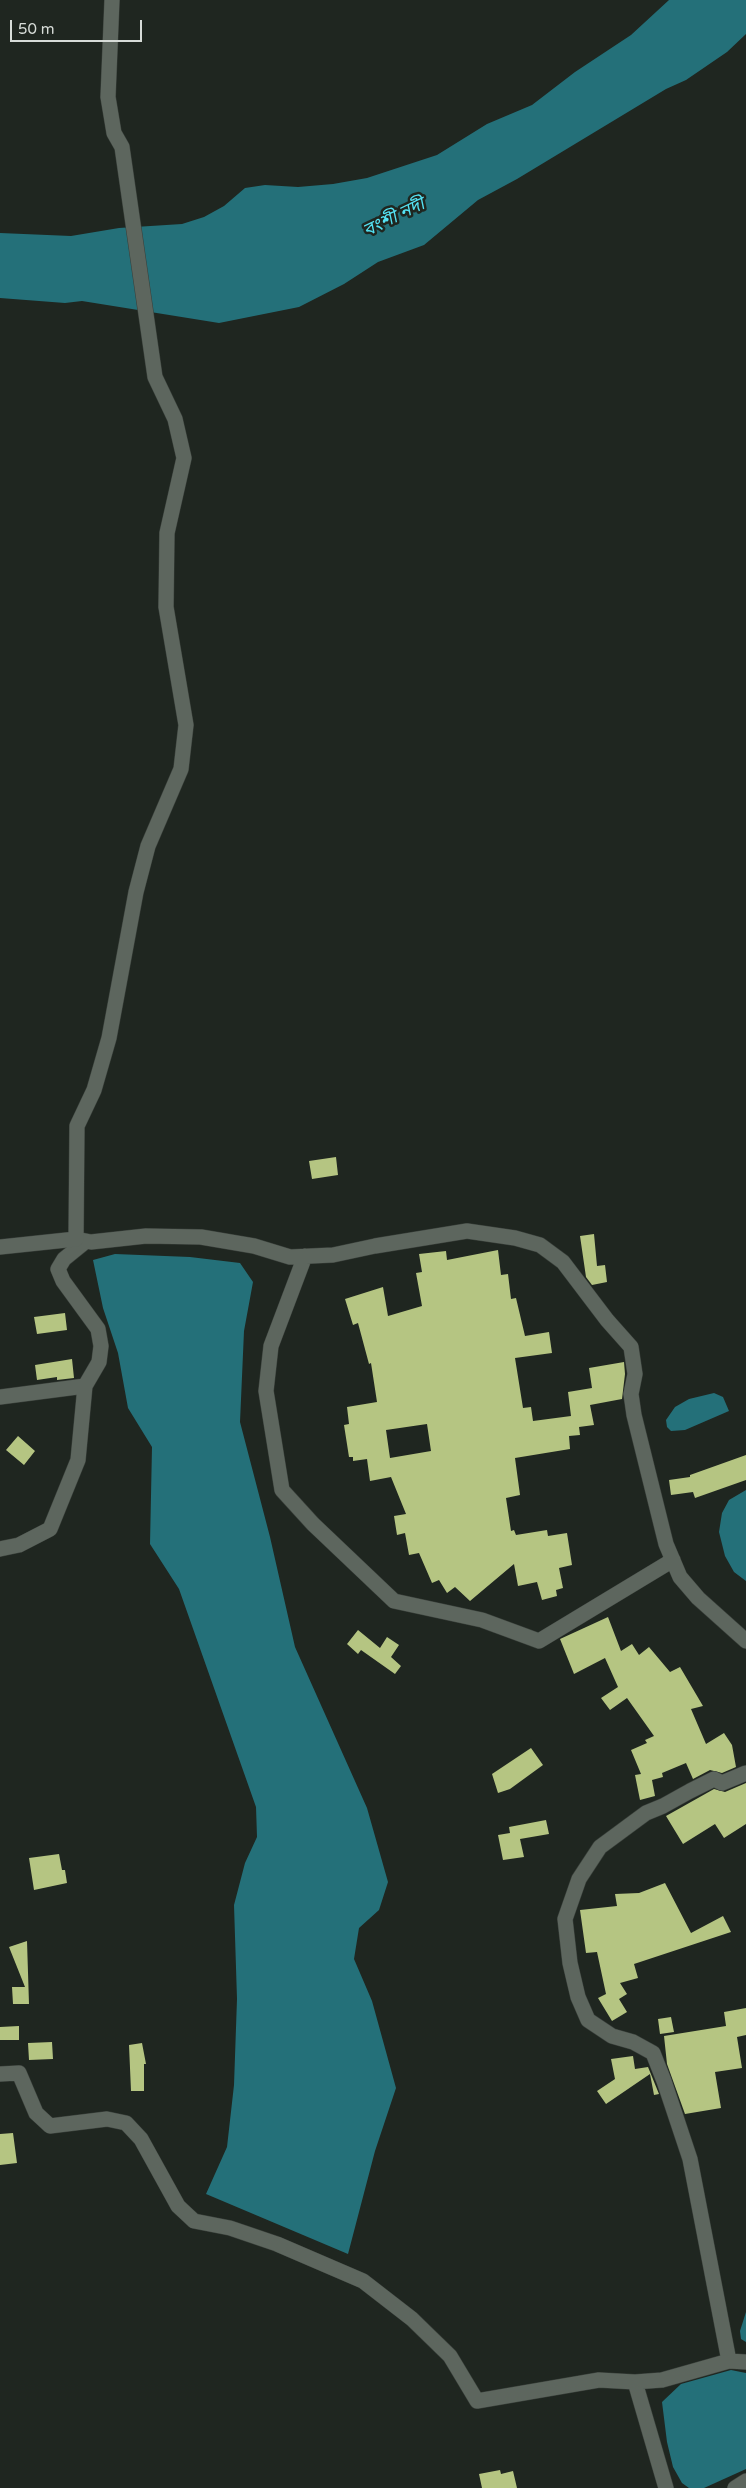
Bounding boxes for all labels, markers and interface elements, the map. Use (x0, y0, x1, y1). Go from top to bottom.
scale bar (12, 10, 145, 42)
text: 50 m (18, 20, 55, 38)
water label: বংশী নদী (360, 194, 428, 242)

